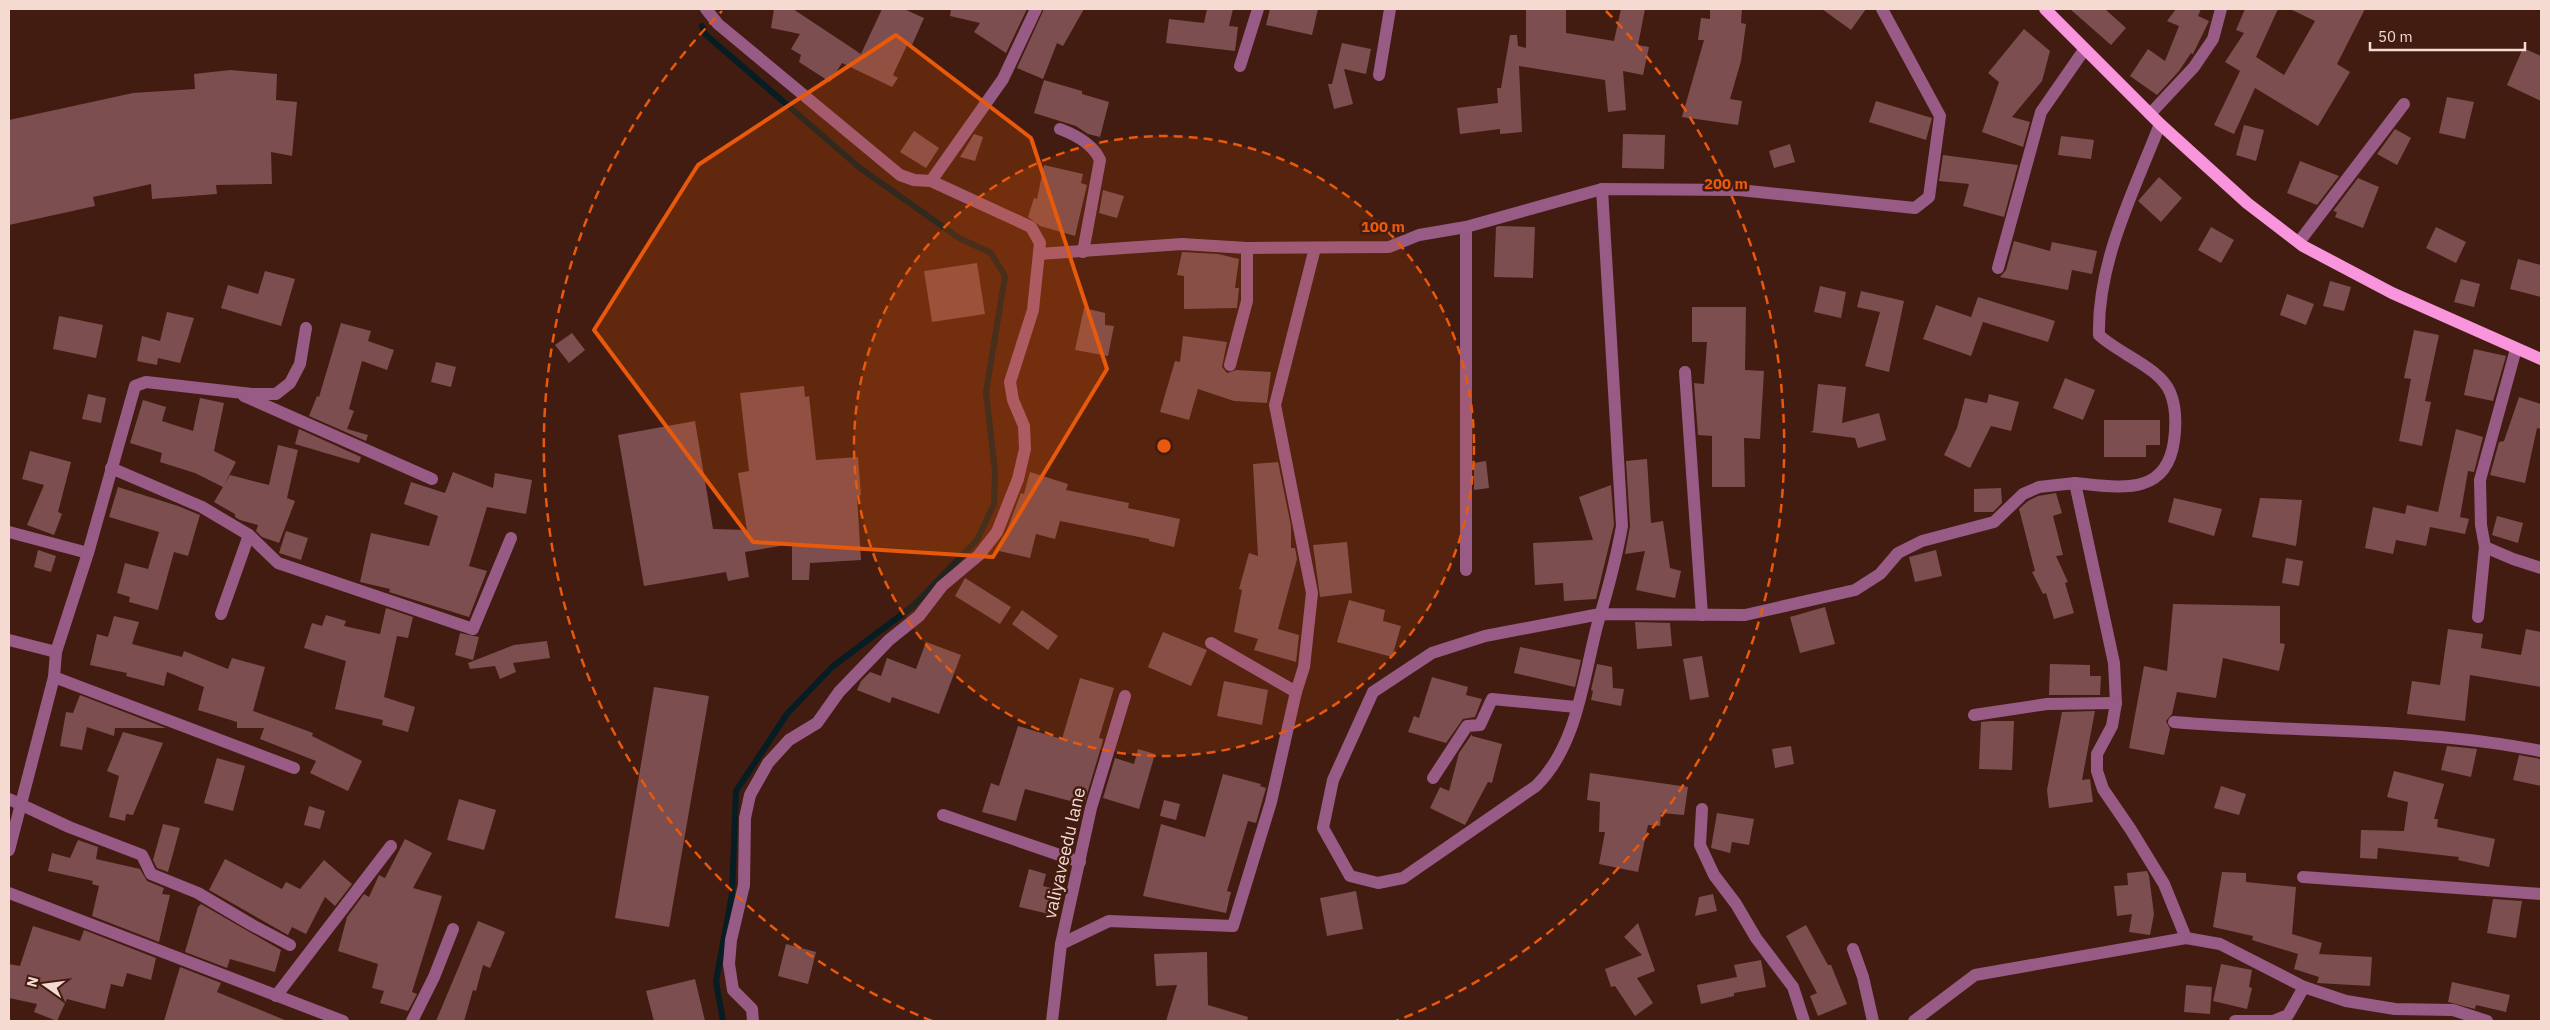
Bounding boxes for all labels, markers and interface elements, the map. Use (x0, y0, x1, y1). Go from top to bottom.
scale bar (2370, 20, 2525, 52)
text: 50 m (2378, 27, 2413, 46)
text: 200 m (1704, 174, 1748, 193)
text: 100 m (1361, 217, 1405, 236)
centre of rings (1155, 437, 1173, 455)
street label: valiyaveedu lane (1038, 785, 1090, 921)
north arrow (20, 960, 70, 1010)
text: N (22, 975, 42, 989)

